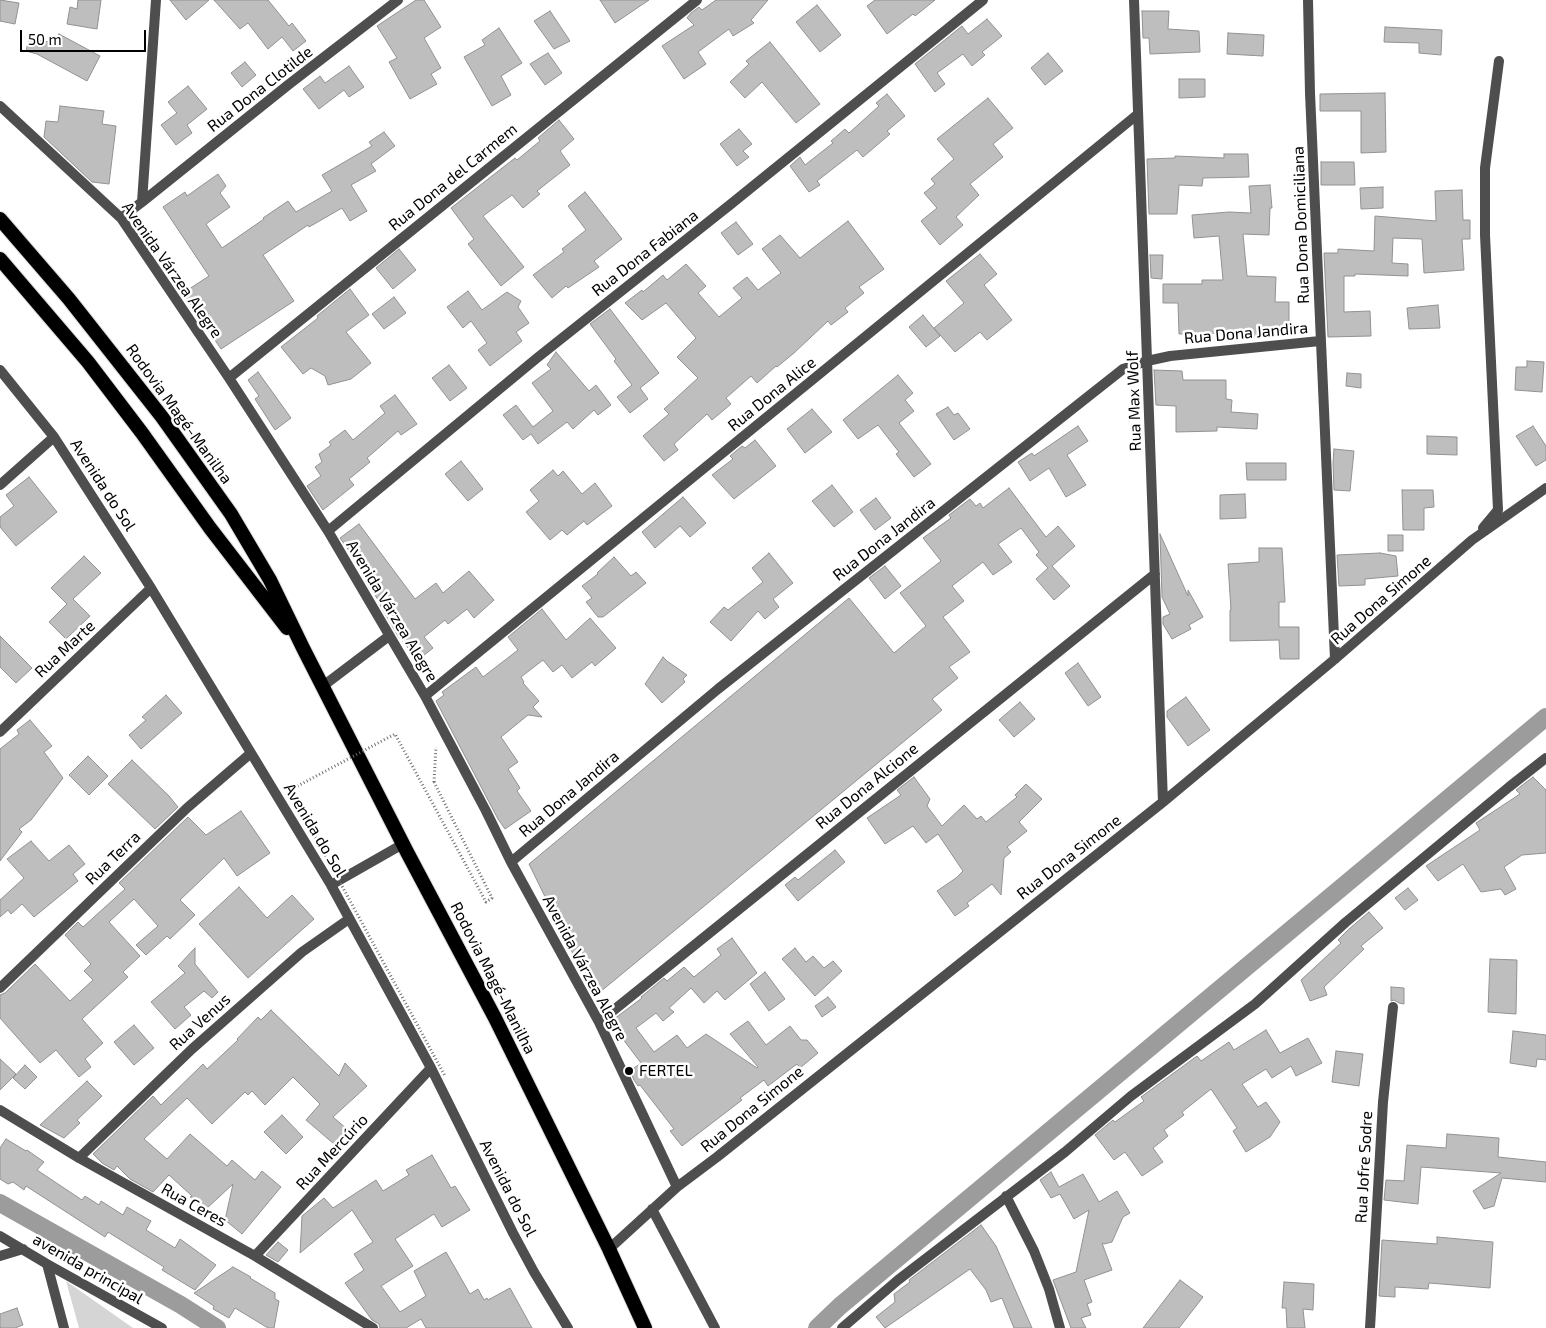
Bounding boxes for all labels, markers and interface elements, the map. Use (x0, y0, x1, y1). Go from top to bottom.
scale bar (22, 20, 149, 52)
text: 50 m (28, 30, 62, 48)
street label: Rua Dona Clotilde (204, 42, 316, 136)
street label: Rua Dona del Carmem (385, 119, 521, 235)
street label: Rua Dona Domiciliana (1289, 146, 1313, 304)
street label: Avenida Várzea Alegre (118, 198, 226, 342)
street label: Rua Dona Fabiana (588, 206, 702, 300)
street label: Rua Dona Jandira (1183, 318, 1309, 348)
street label: Rodovia Magé-Manilha (122, 340, 236, 488)
street label: Rua Max Wolf (1123, 350, 1145, 452)
street label: Rua Dona Alice (724, 353, 820, 435)
street label: Avenida do Sol (66, 435, 140, 535)
street label: Rua Dona Jandira (829, 493, 939, 585)
street label: Avenida Várzea Alegre (342, 537, 442, 685)
street label: Rua Dona Simone (1327, 551, 1435, 649)
street label: Rua Marte (31, 616, 99, 682)
street label: Rua Dona Alcione (812, 739, 922, 833)
street label: Rua Dona Jandira (515, 747, 623, 841)
street label: Avenida do Sol (279, 780, 351, 880)
street label: Rua Dona Simone (1013, 810, 1125, 904)
street label: Rua Terra (81, 827, 145, 889)
street label: Avenida Várzea Alegre (538, 892, 632, 1044)
street label: Rodovia Magé-Manilha (446, 899, 540, 1057)
street label: Rua Venus (165, 990, 235, 1054)
place label: FERTEL (639, 1061, 693, 1081)
street label: Rua Dona Simone (697, 1062, 807, 1156)
marker: FERTEL (623, 1065, 635, 1077)
street label: Rua Mercúrio (292, 1110, 372, 1194)
street label: Rua Jofre Sodre (1351, 1110, 1377, 1224)
street label: Avenida do Sol (475, 1136, 541, 1240)
street label: Rua Ceres (158, 1179, 230, 1231)
street label: avenida principal (29, 1230, 147, 1308)

